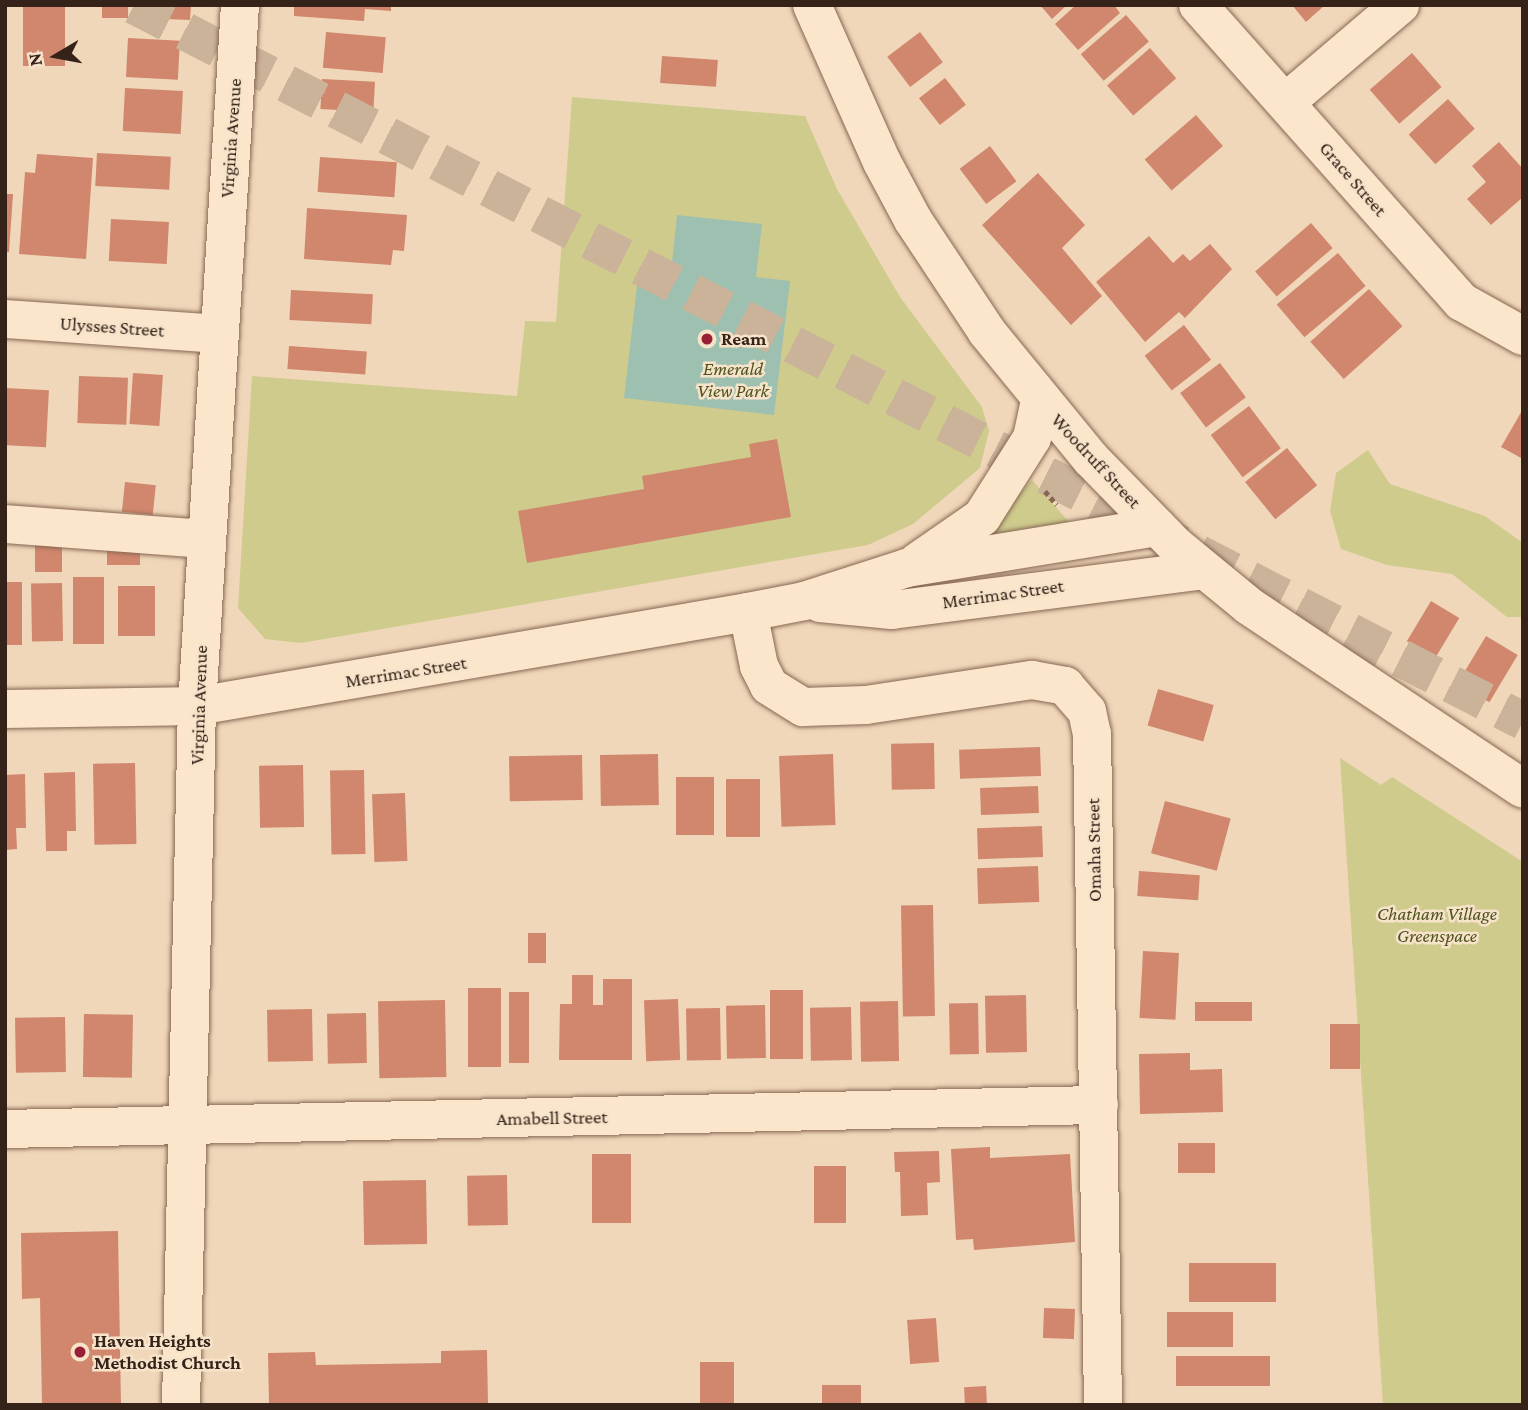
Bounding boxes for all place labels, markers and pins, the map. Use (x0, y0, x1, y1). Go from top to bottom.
place label: Ream (721, 328, 766, 350)
marker: Ream (699, 331, 715, 347)
place label: Haven Heights Methodist Church (94, 1330, 241, 1374)
marker: Haven Heights Methodist Church (72, 1344, 88, 1360)

